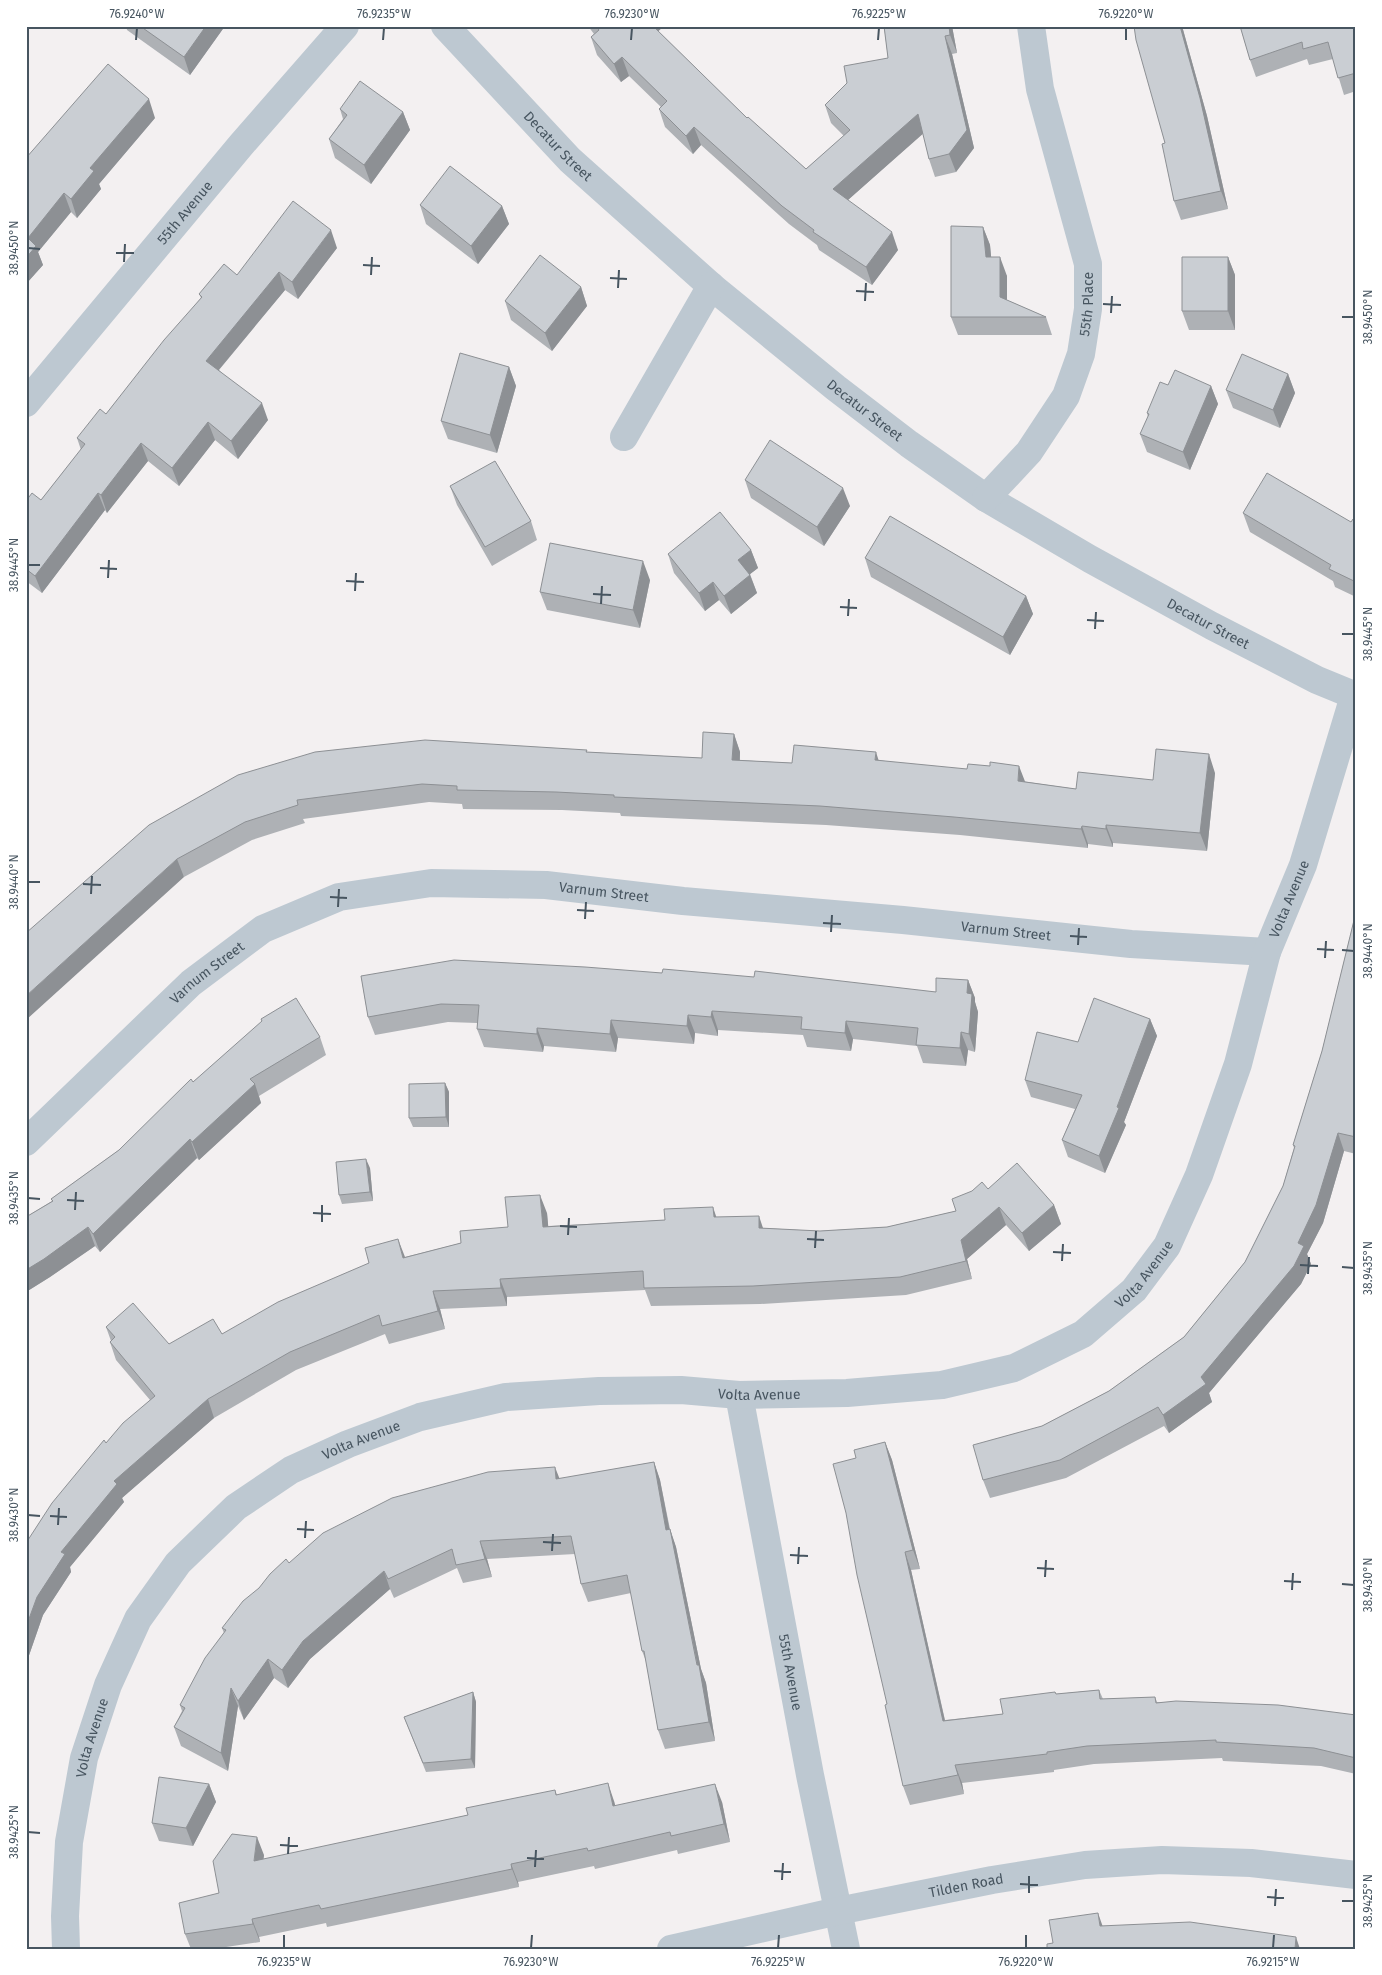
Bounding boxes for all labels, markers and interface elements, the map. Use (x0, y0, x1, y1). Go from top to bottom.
text: 76.9240°W (110, 7, 165, 21)
text: 76.9235°W (357, 7, 411, 21)
text: 76.9230°W (605, 7, 659, 21)
text: 76.9225°W (852, 7, 906, 21)
text: 76.9220°W (1099, 7, 1153, 21)
street label: Decatur Street (520, 107, 597, 185)
street label: 55th Avenue (153, 177, 216, 248)
text: 38.9450°N (7, 221, 21, 275)
street label: 55th Place (1075, 272, 1097, 338)
text: 38.9450°N (1361, 290, 1375, 344)
street label: Decatur Street (823, 376, 907, 445)
text: 38.9445°N (7, 538, 21, 592)
street label: Decatur Street (1164, 594, 1253, 653)
text: 38.9445°N (1361, 607, 1375, 661)
text: 38.9440°N (7, 854, 21, 910)
street label: Volta Avenue (1265, 858, 1312, 940)
street label: Varnum Street (558, 878, 651, 906)
street label: Varnum Street (960, 918, 1053, 944)
text: 38.9440°N (1361, 923, 1375, 979)
street label: Varnum Street (166, 937, 248, 1007)
text: 38.9435°N (7, 1171, 21, 1225)
street label: Volta Avenue (1111, 1238, 1177, 1311)
text: 38.9435°N (1361, 1241, 1375, 1295)
street label: Volta Avenue (717, 1385, 801, 1404)
street label: Volta Avenue (319, 1417, 403, 1463)
text: 38.9430°N (7, 1488, 21, 1542)
text: 38.9430°N (1361, 1558, 1375, 1612)
street label: 55th Avenue (775, 1633, 806, 1712)
street label: Volta Avenue (72, 1696, 112, 1779)
text: 38.9425°N (7, 1805, 21, 1859)
street label: Tilden Road (927, 1870, 1005, 1901)
text: 38.9425°N (1361, 1874, 1375, 1928)
text: 76.9235°W (257, 1955, 311, 1969)
text: 76.9230°W (504, 1955, 558, 1969)
text: 76.9225°W (751, 1955, 805, 1969)
text: 76.9220°W (999, 1955, 1053, 1969)
text: 76.9215°W (1247, 1955, 1300, 1969)

